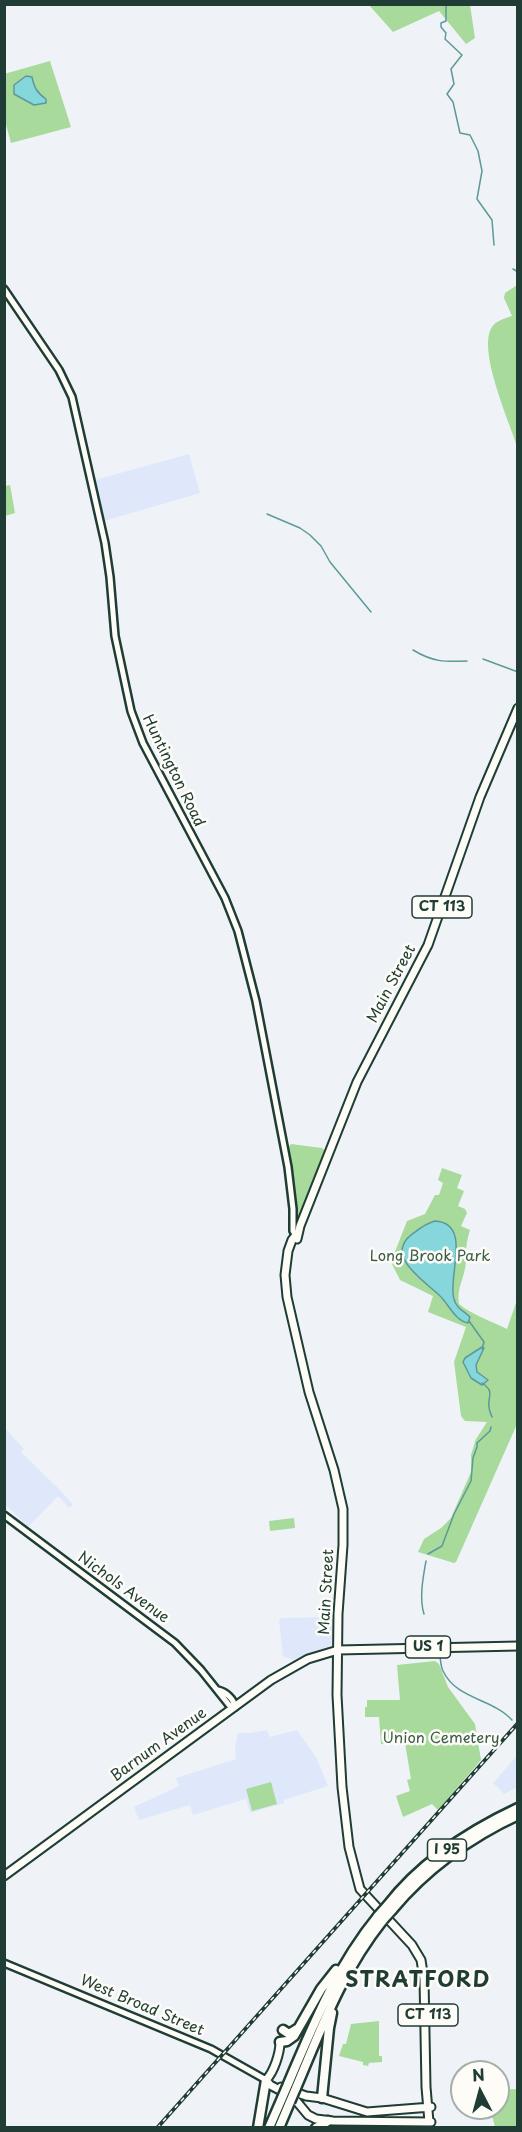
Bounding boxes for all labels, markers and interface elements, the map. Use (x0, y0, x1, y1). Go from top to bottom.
street label: Huntington Road (138, 712, 208, 830)
road number: CT 113 (412, 896, 472, 918)
street label: Main Street (364, 942, 420, 1026)
park label: Long Brook Park (370, 1248, 490, 1266)
street label: Nichols Avenue (74, 1549, 172, 1627)
street label: Main Street (316, 1549, 338, 1635)
road number: US 1 (406, 1636, 450, 1658)
street label: Barnum Avenue (108, 1704, 210, 1786)
park label: Union Cemetery (382, 1730, 500, 1748)
road number: I 95 (428, 1839, 466, 1861)
district label: STRATFORD (346, 1968, 490, 1994)
street label: West Broad Street (77, 1972, 207, 2040)
road number: CT 113 (398, 2004, 458, 2026)
north arrow (450, 2060, 510, 2120)
text: N (471, 2061, 486, 2087)

